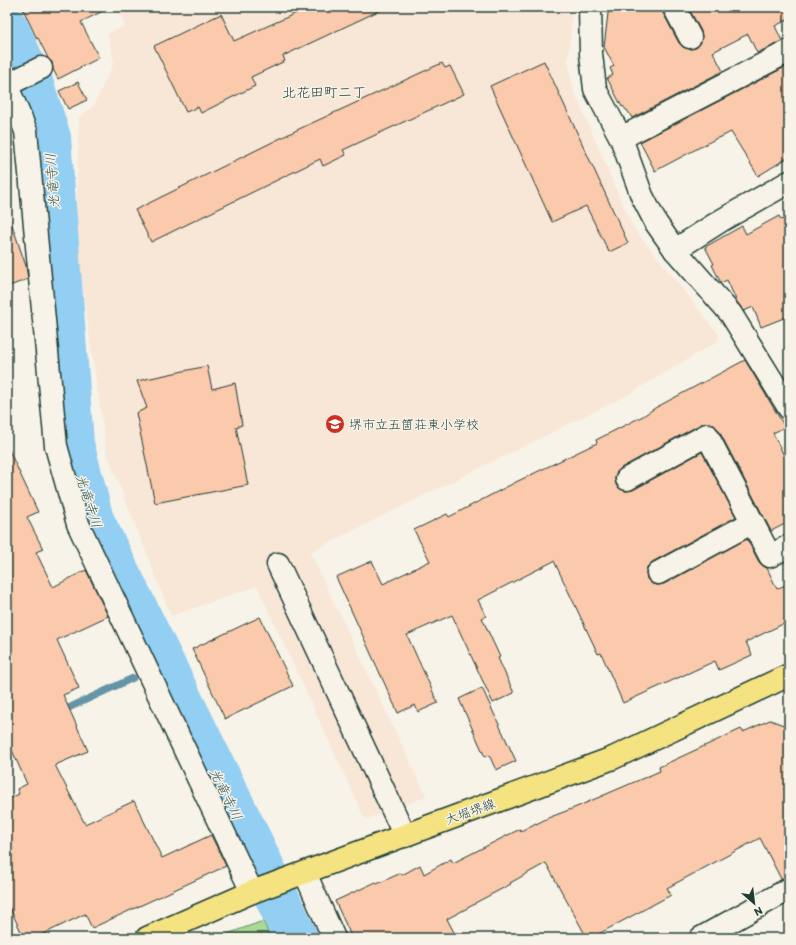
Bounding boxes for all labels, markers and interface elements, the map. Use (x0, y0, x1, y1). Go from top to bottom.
district label: 北花田町二丁 (282, 84, 366, 101)
water label: 光竜寺川 (42, 152, 63, 209)
school or university icon: 堺市立五箇荘東小学校 (324, 413, 346, 435)
place label: 堺市立五箇荘東小学校 (349, 417, 479, 432)
water label: 光竜寺川 (72, 472, 105, 530)
water label: 光竜寺川 (206, 765, 245, 823)
street label: 大堀堺線 (443, 795, 498, 827)
north arrow (734, 883, 774, 923)
text: N (752, 904, 765, 919)

